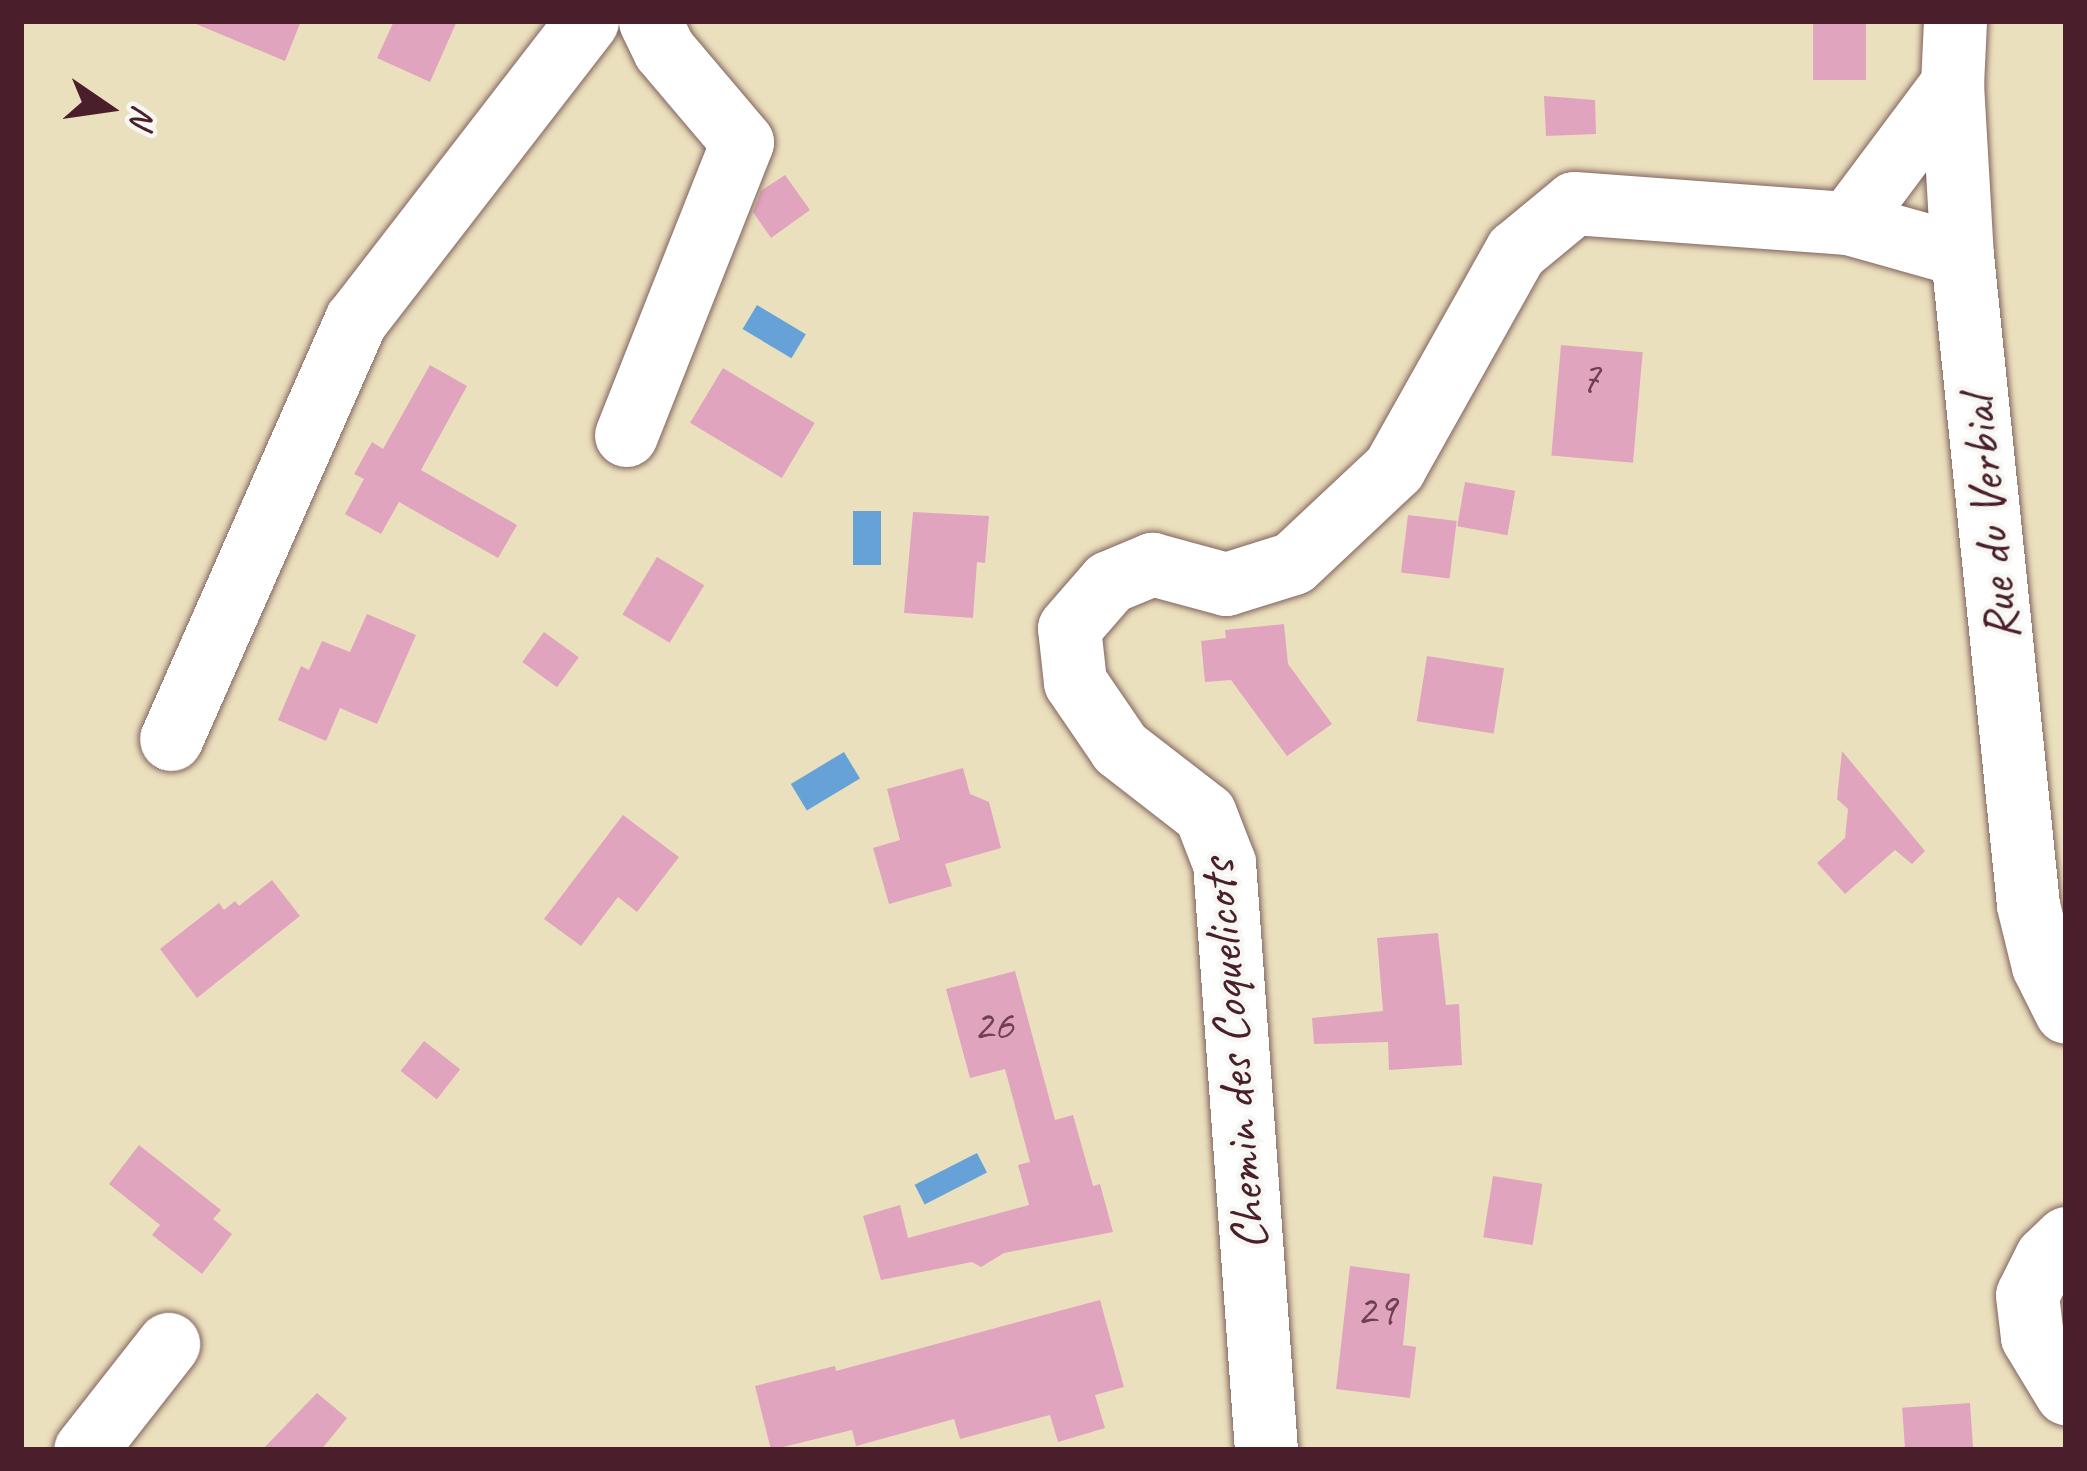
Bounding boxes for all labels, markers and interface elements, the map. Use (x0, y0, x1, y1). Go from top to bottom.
north arrow (48, 48, 168, 168)
text: N (120, 101, 166, 131)
house number: 7 (1580, 351, 1600, 405)
street label: Rue du Verbial (1946, 394, 2032, 644)
street label: Chemin des Coquelicots (1185, 857, 1281, 1253)
house number: 26 (973, 998, 1013, 1052)
house number: 29 (1356, 1283, 1396, 1337)

